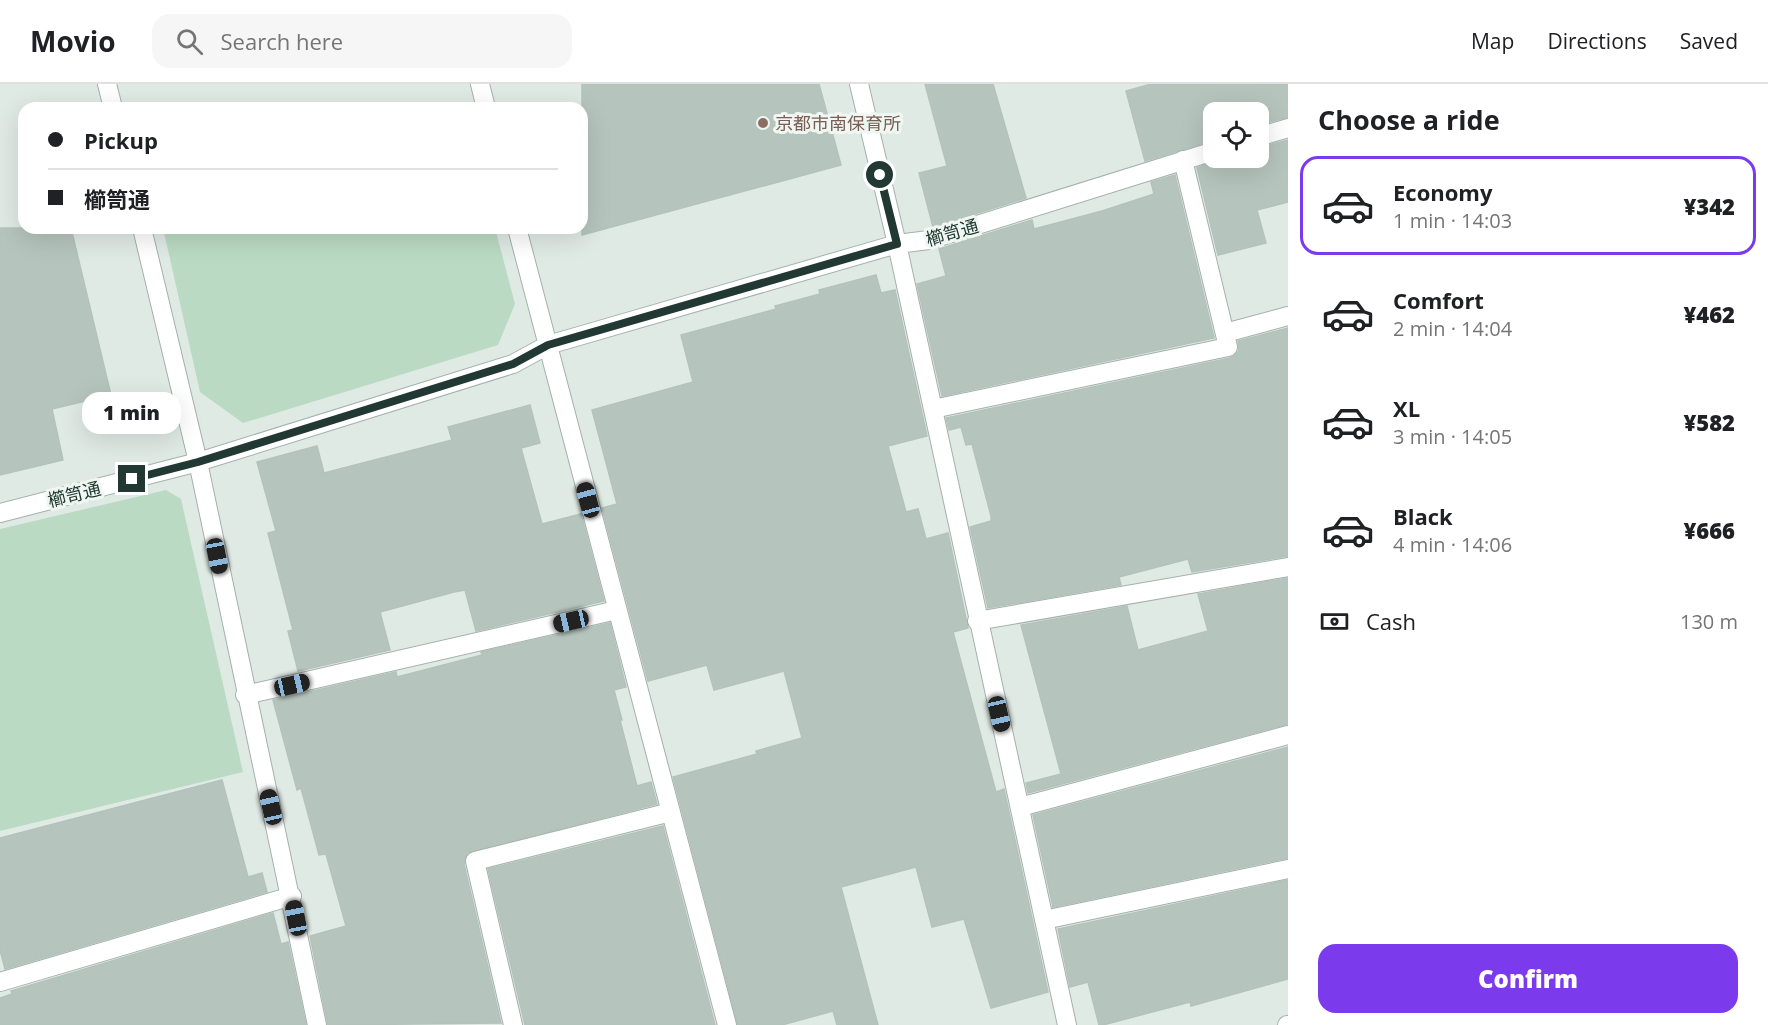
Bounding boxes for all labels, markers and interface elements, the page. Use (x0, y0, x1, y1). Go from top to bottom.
search box (152, 14, 572, 68)
text: Movio (30, 22, 116, 60)
icon: search (173, 25, 206, 58)
text: Search here (221, 26, 343, 56)
text: Map (1471, 27, 1514, 55)
text: Directions (1547, 27, 1647, 55)
text: Saved (1680, 27, 1738, 55)
text: Choose a ride (1318, 101, 1500, 138)
map controls (1203, 102, 1269, 168)
button: locate (1203, 102, 1269, 168)
place label: 京都市南保育所 (775, 111, 901, 135)
marker: 京都市南保育所 (756, 116, 770, 130)
text: Pickup (84, 125, 158, 155)
route start (866, 161, 893, 188)
text: Economy (1393, 177, 1492, 207)
icon: car (1321, 179, 1375, 233)
text: 櫛笥通 (84, 184, 150, 214)
text: ¥342 (1683, 191, 1735, 221)
text: 1 min · 14:03 (1393, 207, 1512, 234)
street label: 櫛笥通 (923, 213, 981, 251)
text: Comfort (1393, 285, 1484, 315)
icon: car (1321, 287, 1375, 341)
text: ¥462 (1683, 299, 1735, 329)
text: 2 min · 14:04 (1393, 315, 1512, 342)
callout: 1 min (82, 392, 182, 434)
text: XL (1393, 393, 1420, 423)
icon: car (1321, 395, 1375, 449)
text: 1 min (103, 399, 160, 426)
text: ¥582 (1683, 407, 1735, 437)
text: 3 min · 14:05 (1393, 423, 1512, 450)
route end (118, 465, 145, 492)
street label: 櫛笥通 (45, 476, 103, 512)
car (575, 480, 601, 520)
text: Black (1393, 501, 1453, 531)
icon: car (1321, 503, 1375, 557)
text: ¥666 (1683, 515, 1735, 545)
text: 4 min · 14:06 (1393, 531, 1512, 558)
car (205, 537, 229, 575)
icon: cash (1318, 605, 1351, 638)
text: Cash (1366, 606, 1416, 636)
car (551, 608, 591, 634)
text: 130 m (1680, 608, 1738, 635)
car (272, 672, 312, 698)
car (986, 694, 1012, 734)
car (258, 787, 284, 827)
car (284, 899, 308, 937)
button: Confirm (1318, 944, 1738, 1013)

